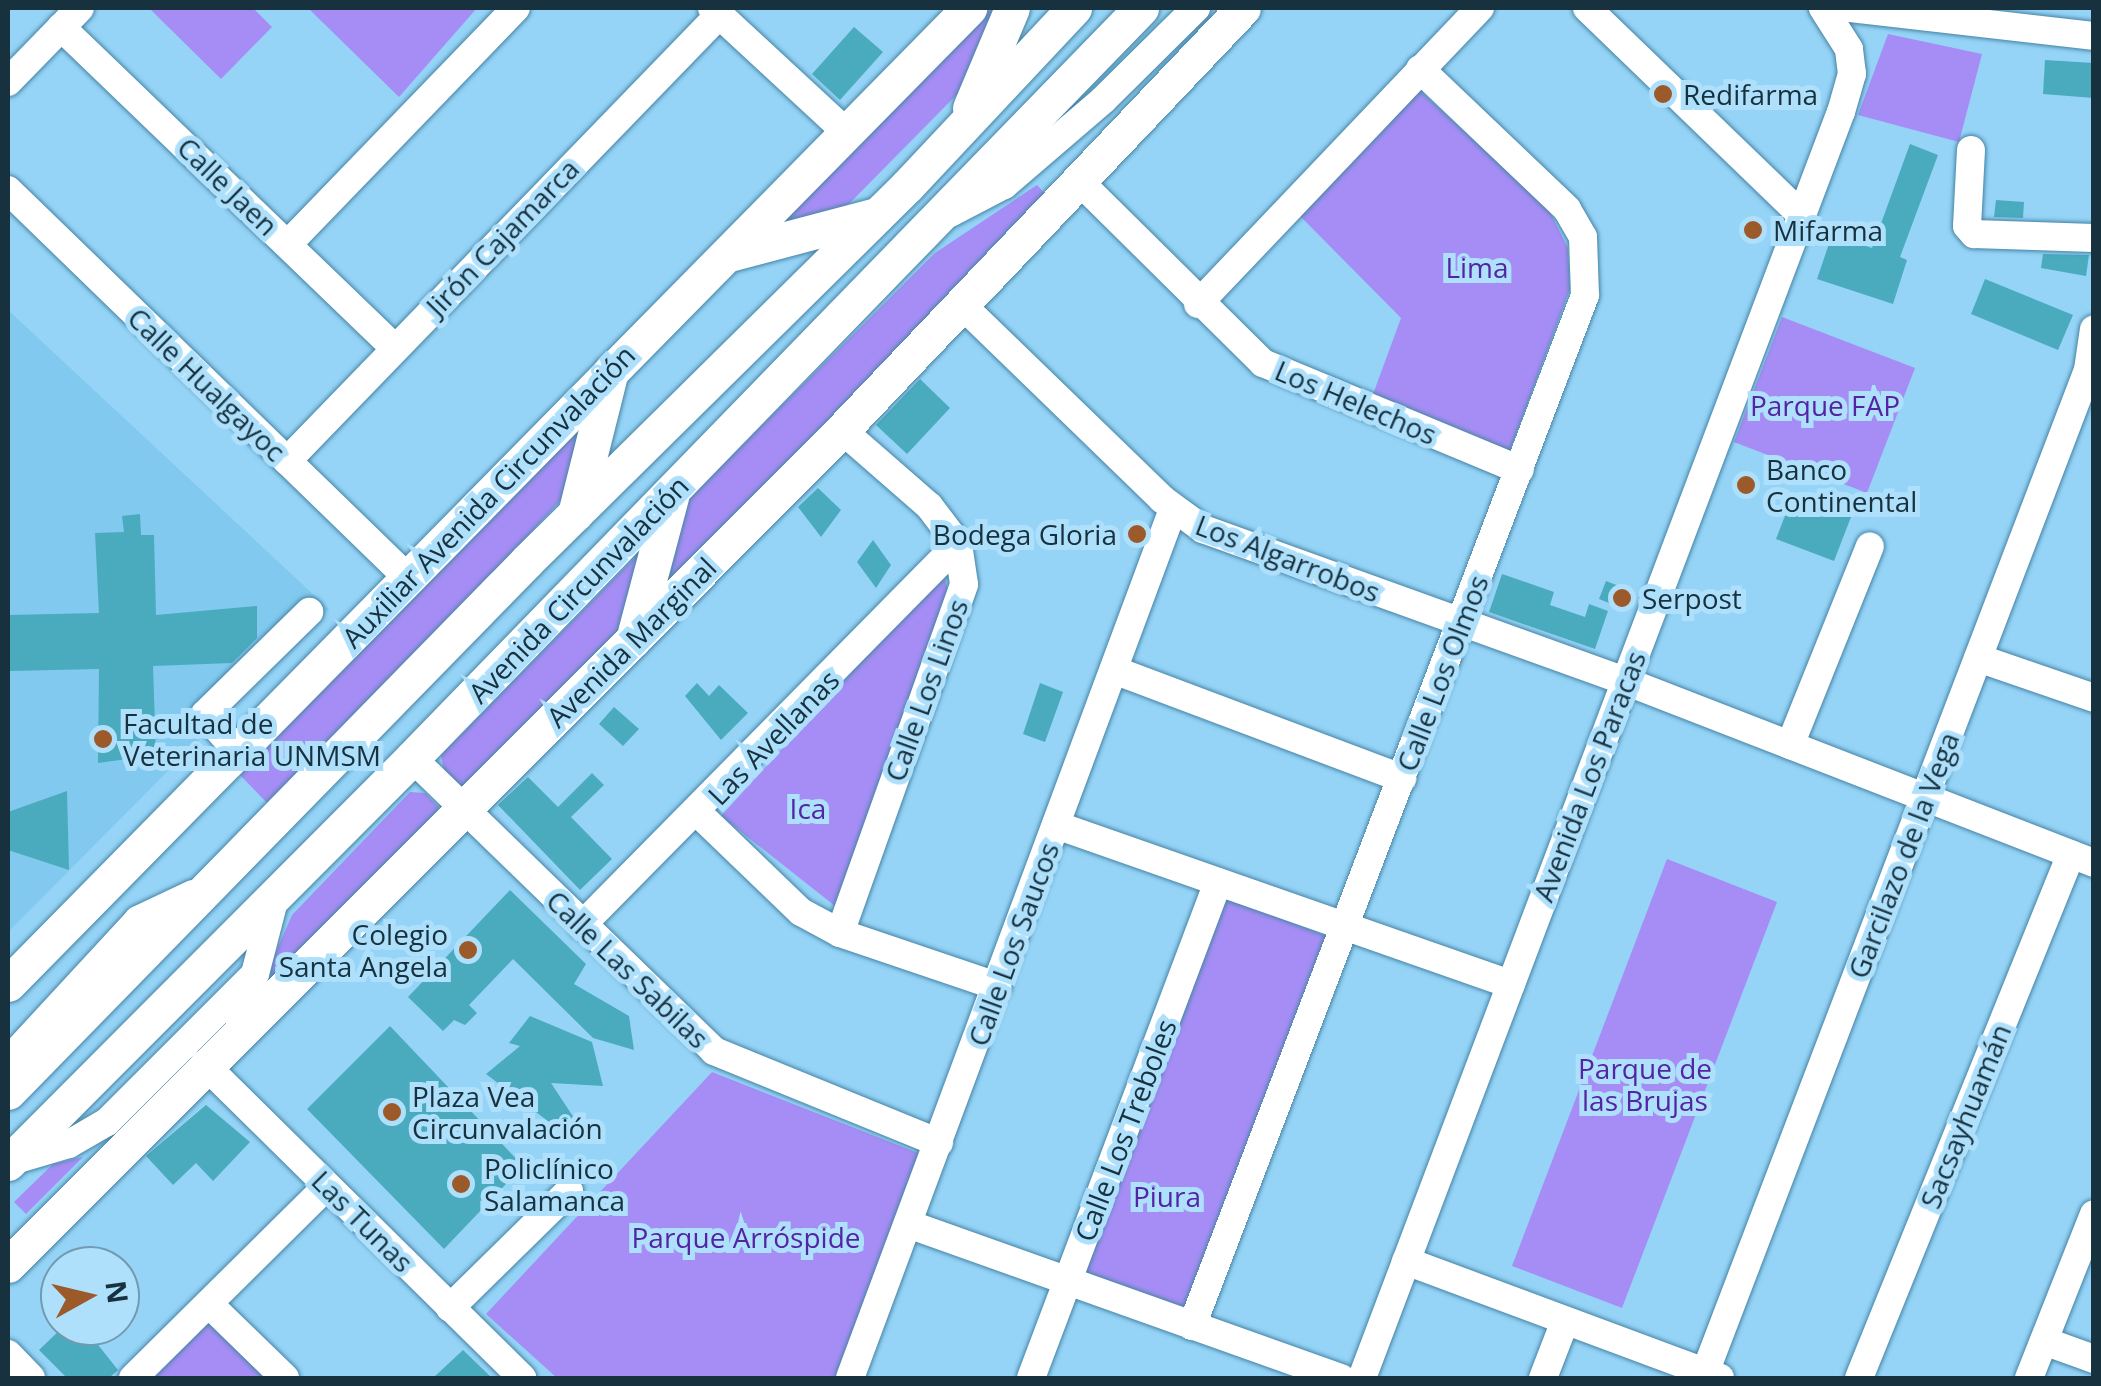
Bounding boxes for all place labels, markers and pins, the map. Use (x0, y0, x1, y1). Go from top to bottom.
place label: Redifarma (1683, 77, 1818, 111)
marker: Redifarma (1652, 83, 1674, 105)
place label: Mifarma (1773, 213, 1883, 247)
marker: Mifarma (1742, 219, 1764, 241)
place label: Banco Continental (1766, 452, 1917, 518)
marker: Banco Continental (1735, 474, 1757, 496)
place label: Bodega Gloria (933, 517, 1117, 551)
marker: Bodega Gloria (1126, 523, 1148, 545)
place label: Serpost (1642, 581, 1742, 615)
marker: Serpost (1611, 587, 1633, 609)
place label: Facultad de Veterinaria UNMSM (123, 706, 381, 772)
marker: Facultad de Veterinaria UNMSM (92, 728, 114, 750)
place label: Colegio Santa Angela (279, 917, 448, 983)
marker: Colegio Santa Angela (457, 939, 479, 961)
place label: Plaza Vea Circunvalación (412, 1079, 603, 1145)
marker: Plaza Vea Circunvalación (381, 1101, 403, 1123)
place label: Policlínico Salamanca (484, 1151, 625, 1217)
marker: Policlínico Salamanca (448, 1171, 474, 1197)

